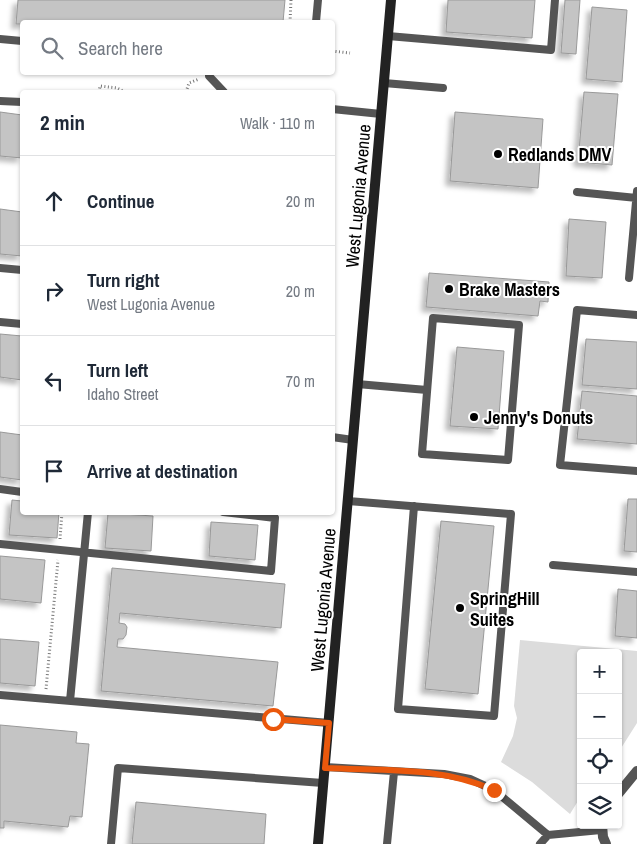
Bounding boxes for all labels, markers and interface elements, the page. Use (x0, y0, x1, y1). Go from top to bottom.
search box (20, 20, 335, 75)
icon: search (38, 34, 66, 62)
text: Search here (78, 35, 163, 61)
text: 2 min (40, 108, 85, 137)
text: Walk · 110 m (240, 112, 315, 134)
street label: West Lugonia Avenue (339, 123, 377, 269)
place label: Redlands DMV (508, 142, 611, 167)
marker: Redlands DMV (492, 148, 504, 160)
icon: ahead (40, 187, 68, 215)
text: Continue (87, 188, 155, 214)
text: 20 m (286, 190, 315, 212)
text: Turn right (87, 267, 159, 293)
icon: right (40, 277, 68, 305)
place label: Brake Masters (459, 277, 560, 302)
text: 20 m (286, 280, 315, 302)
marker: Brake Masters (443, 283, 455, 295)
text: West Lugonia Avenue (87, 293, 215, 315)
text: Turn left (87, 357, 148, 383)
icon: left (40, 367, 68, 395)
text: 70 m (286, 370, 315, 392)
text: Idaho Street (87, 383, 159, 405)
place label: Jenny's Donuts (484, 405, 593, 430)
marker: Jenny's Donuts (468, 411, 480, 423)
icon: arrive (40, 457, 68, 485)
text: Arrive at destination (87, 458, 238, 484)
street label: West Lugonia Avenue (304, 527, 342, 673)
place label: SpringHill Suites (470, 586, 540, 632)
marker: SpringHill Suites (454, 602, 466, 614)
map controls (577, 649, 622, 829)
button: + (577, 649, 622, 694)
button: − (577, 694, 622, 739)
route start (262, 708, 285, 731)
button: locate (577, 739, 622, 784)
route end (483, 779, 506, 802)
button: layers (577, 784, 622, 829)

